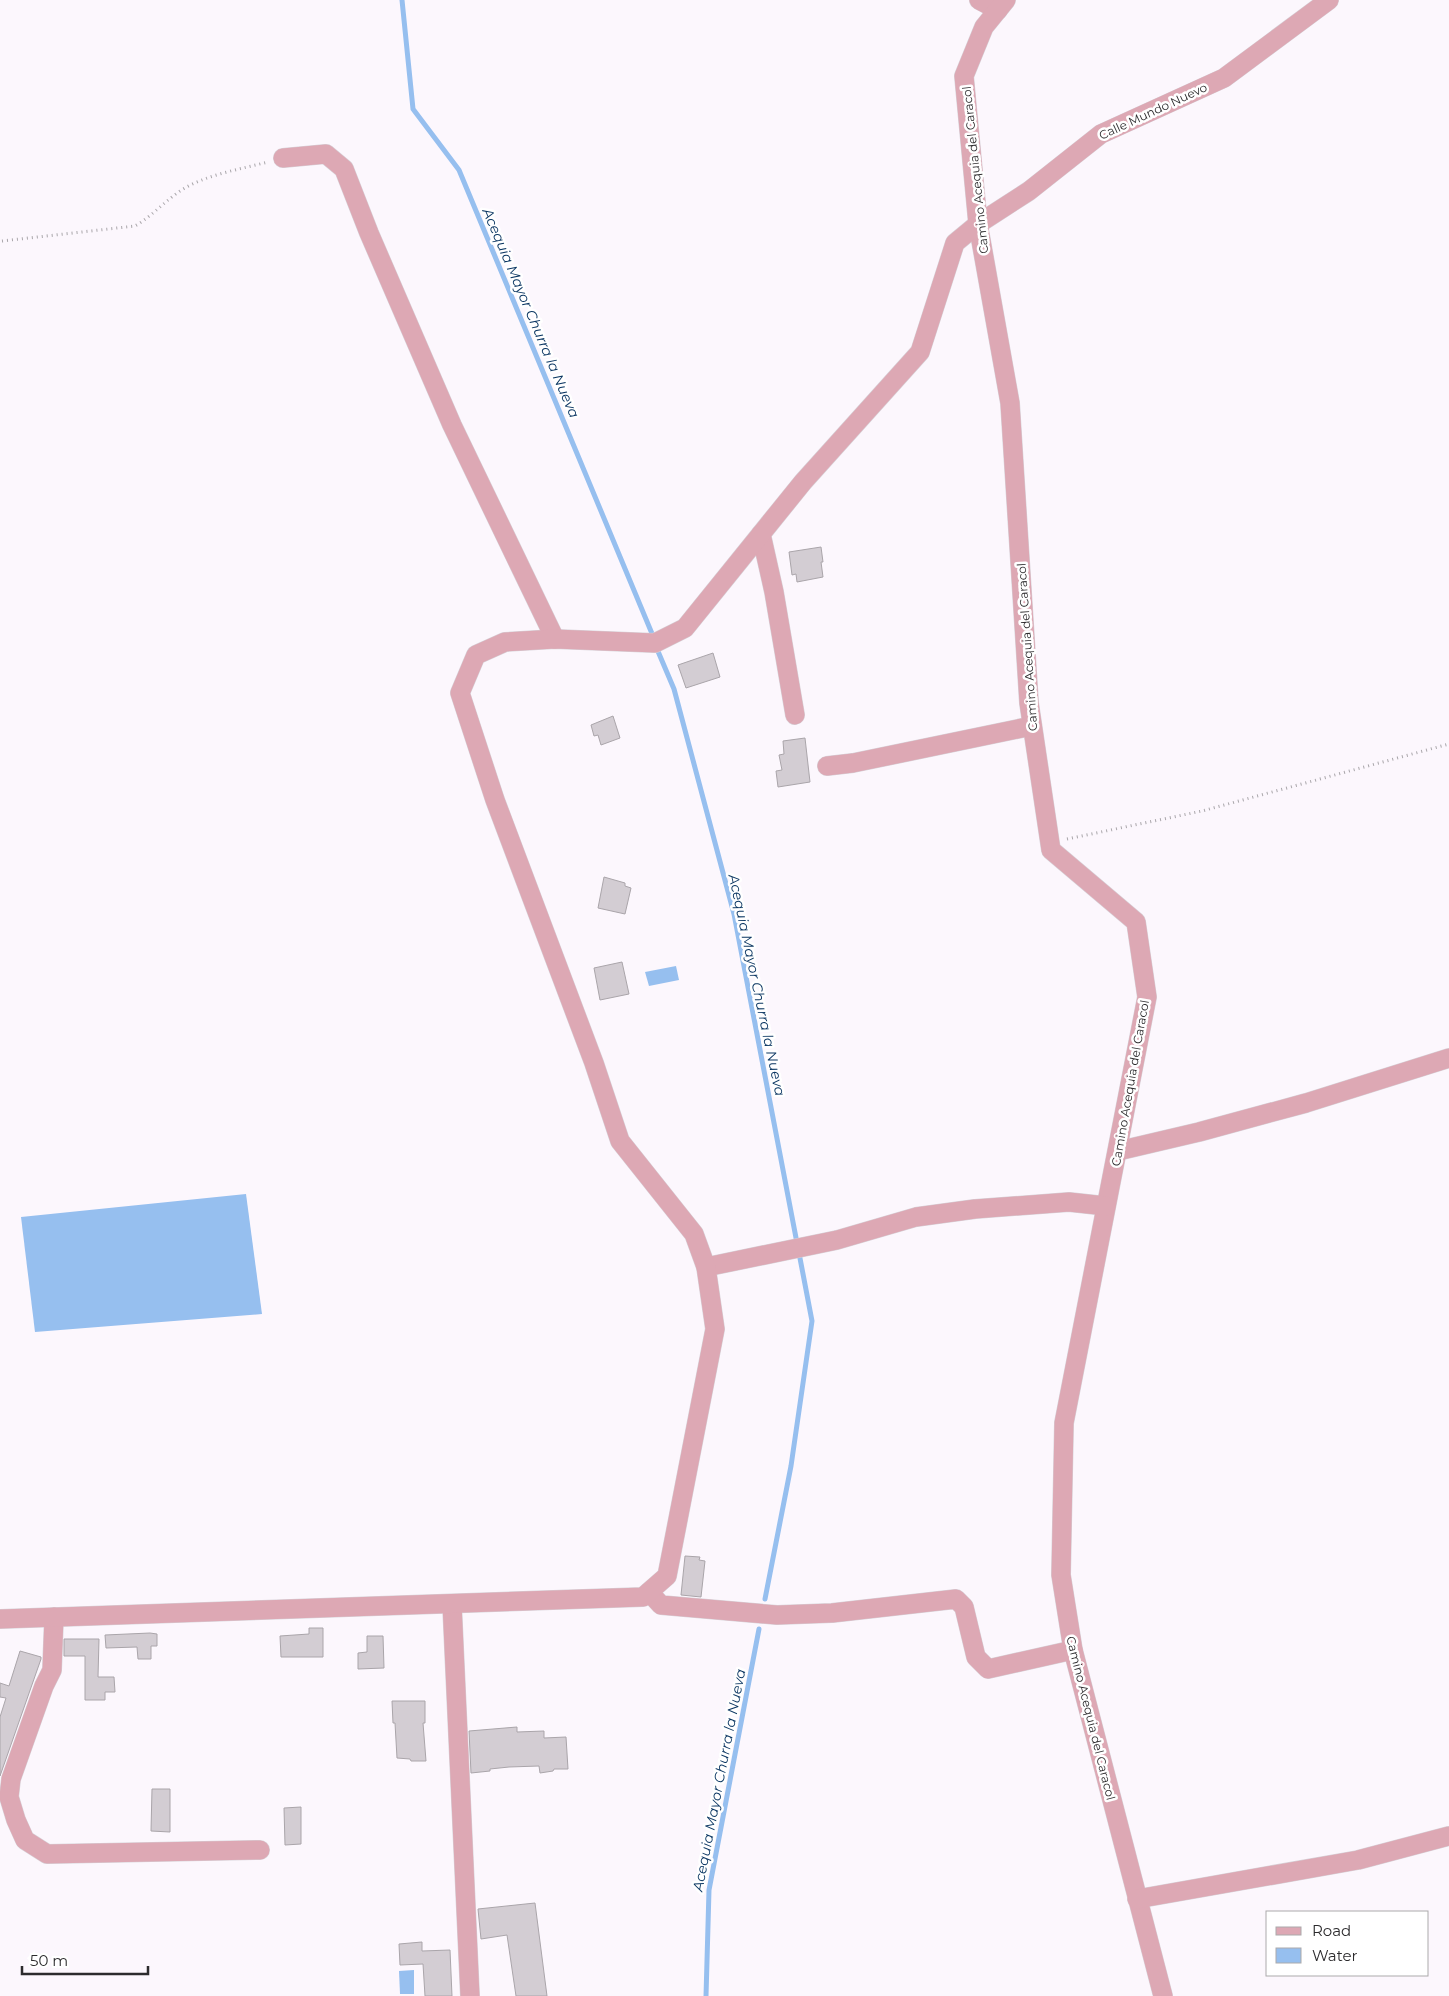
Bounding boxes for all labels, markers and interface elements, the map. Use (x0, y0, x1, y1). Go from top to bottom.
street label: Calle Mundo Nuevo (1097, 79, 1209, 143)
street label: Camino Acequia del Caracol (959, 85, 991, 255)
water label: Acequia Mayor Churra la Nueva (478, 204, 583, 421)
street label: Camino Acequia del Caracol (1014, 562, 1040, 732)
water label: Acequia Mayor Churra la Nueva (724, 872, 789, 1098)
street label: Camino Acequia del Caracol (1108, 999, 1152, 1167)
street label: Camino Acequia del Caracol (1063, 1634, 1119, 1802)
water label: Acequia Mayor Churra la Nueva (688, 1667, 749, 1894)
legend (1266, 1911, 1429, 1976)
text: Road (1312, 1921, 1351, 1940)
scale bar (22, 1944, 149, 1976)
text: Water (1312, 1946, 1358, 1965)
text: 50 m (30, 1951, 68, 1970)

